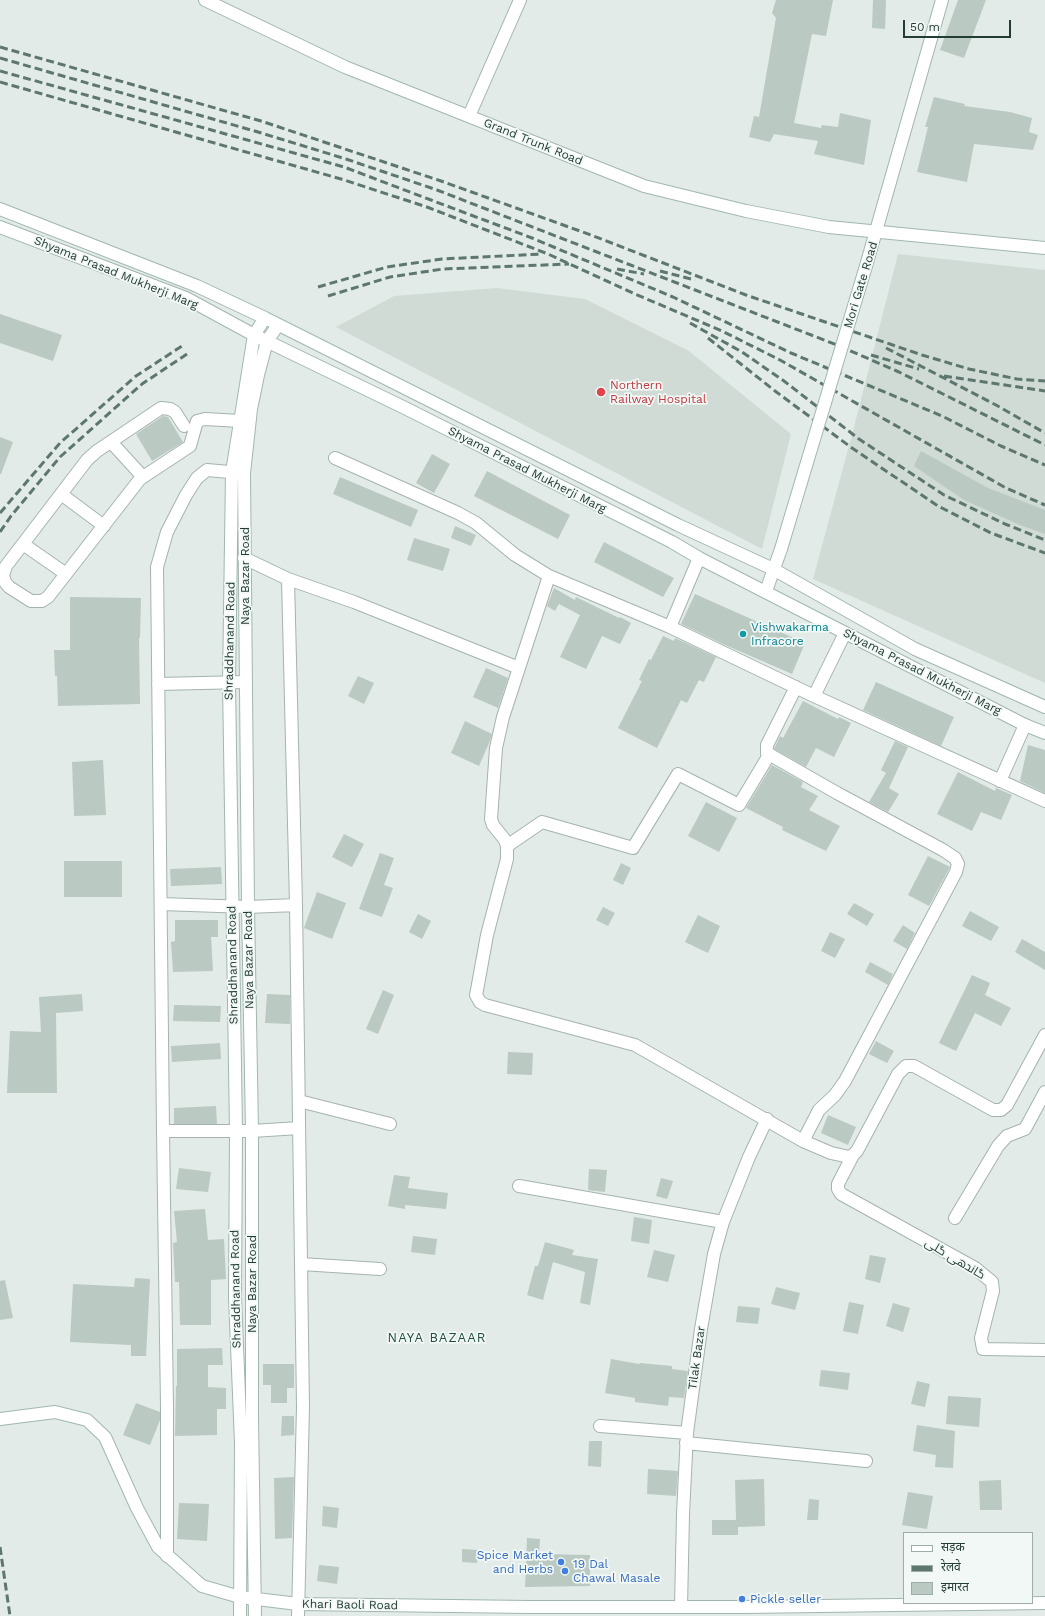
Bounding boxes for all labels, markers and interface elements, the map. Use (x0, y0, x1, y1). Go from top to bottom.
scale bar (905, 12, 1013, 38)
text: 50 m (910, 20, 940, 34)
street label: Grand Trunk Road (481, 116, 585, 168)
street label: Shyama Prasad Mukherji Marg (32, 233, 200, 313)
street label: Mori Gate Road (841, 240, 881, 330)
place label: Northern Railway Hospital (610, 378, 707, 406)
marker: Northern Railway Hospital (595, 386, 607, 398)
street label: Shyama Prasad Mukherji Marg (445, 424, 609, 516)
street label: Naya Bazar Road (238, 527, 252, 625)
street label: Shraddhanand Road (222, 582, 238, 700)
place label: Vishwakarma Infracore (751, 620, 829, 648)
street label: Shyama Prasad Mukherji Marg (840, 626, 1004, 718)
marker: Vishwakarma Infracore (738, 629, 748, 639)
street label: Shraddhanand Road (225, 906, 241, 1024)
street label: Naya Bazar Road (241, 911, 257, 1009)
street label: Shraddhanand Road (228, 1230, 244, 1348)
street label: Naya Bazar Road (245, 1235, 259, 1333)
street label: گاندھی گلی (922, 1235, 988, 1283)
street label: Tilak Bazar (685, 1325, 709, 1391)
district label: NAYA BAZAAR (388, 1330, 486, 1346)
legend (903, 1532, 1033, 1604)
text: सड़क (941, 1540, 965, 1554)
place label: Spice Market and Herbs (477, 1548, 553, 1576)
marker: Spice Market and Herbs (556, 1557, 566, 1567)
place label: 19 Dal Chawal Masale (573, 1557, 660, 1585)
text: रेलवे (941, 1560, 961, 1574)
marker: 19 Dal Chawal Masale (560, 1566, 570, 1576)
text: इमारत (941, 1580, 969, 1594)
place label: Pickle seller (750, 1592, 821, 1606)
marker: Pickle seller (737, 1594, 747, 1604)
street label: Khari Baoli Road (302, 1597, 398, 1613)

